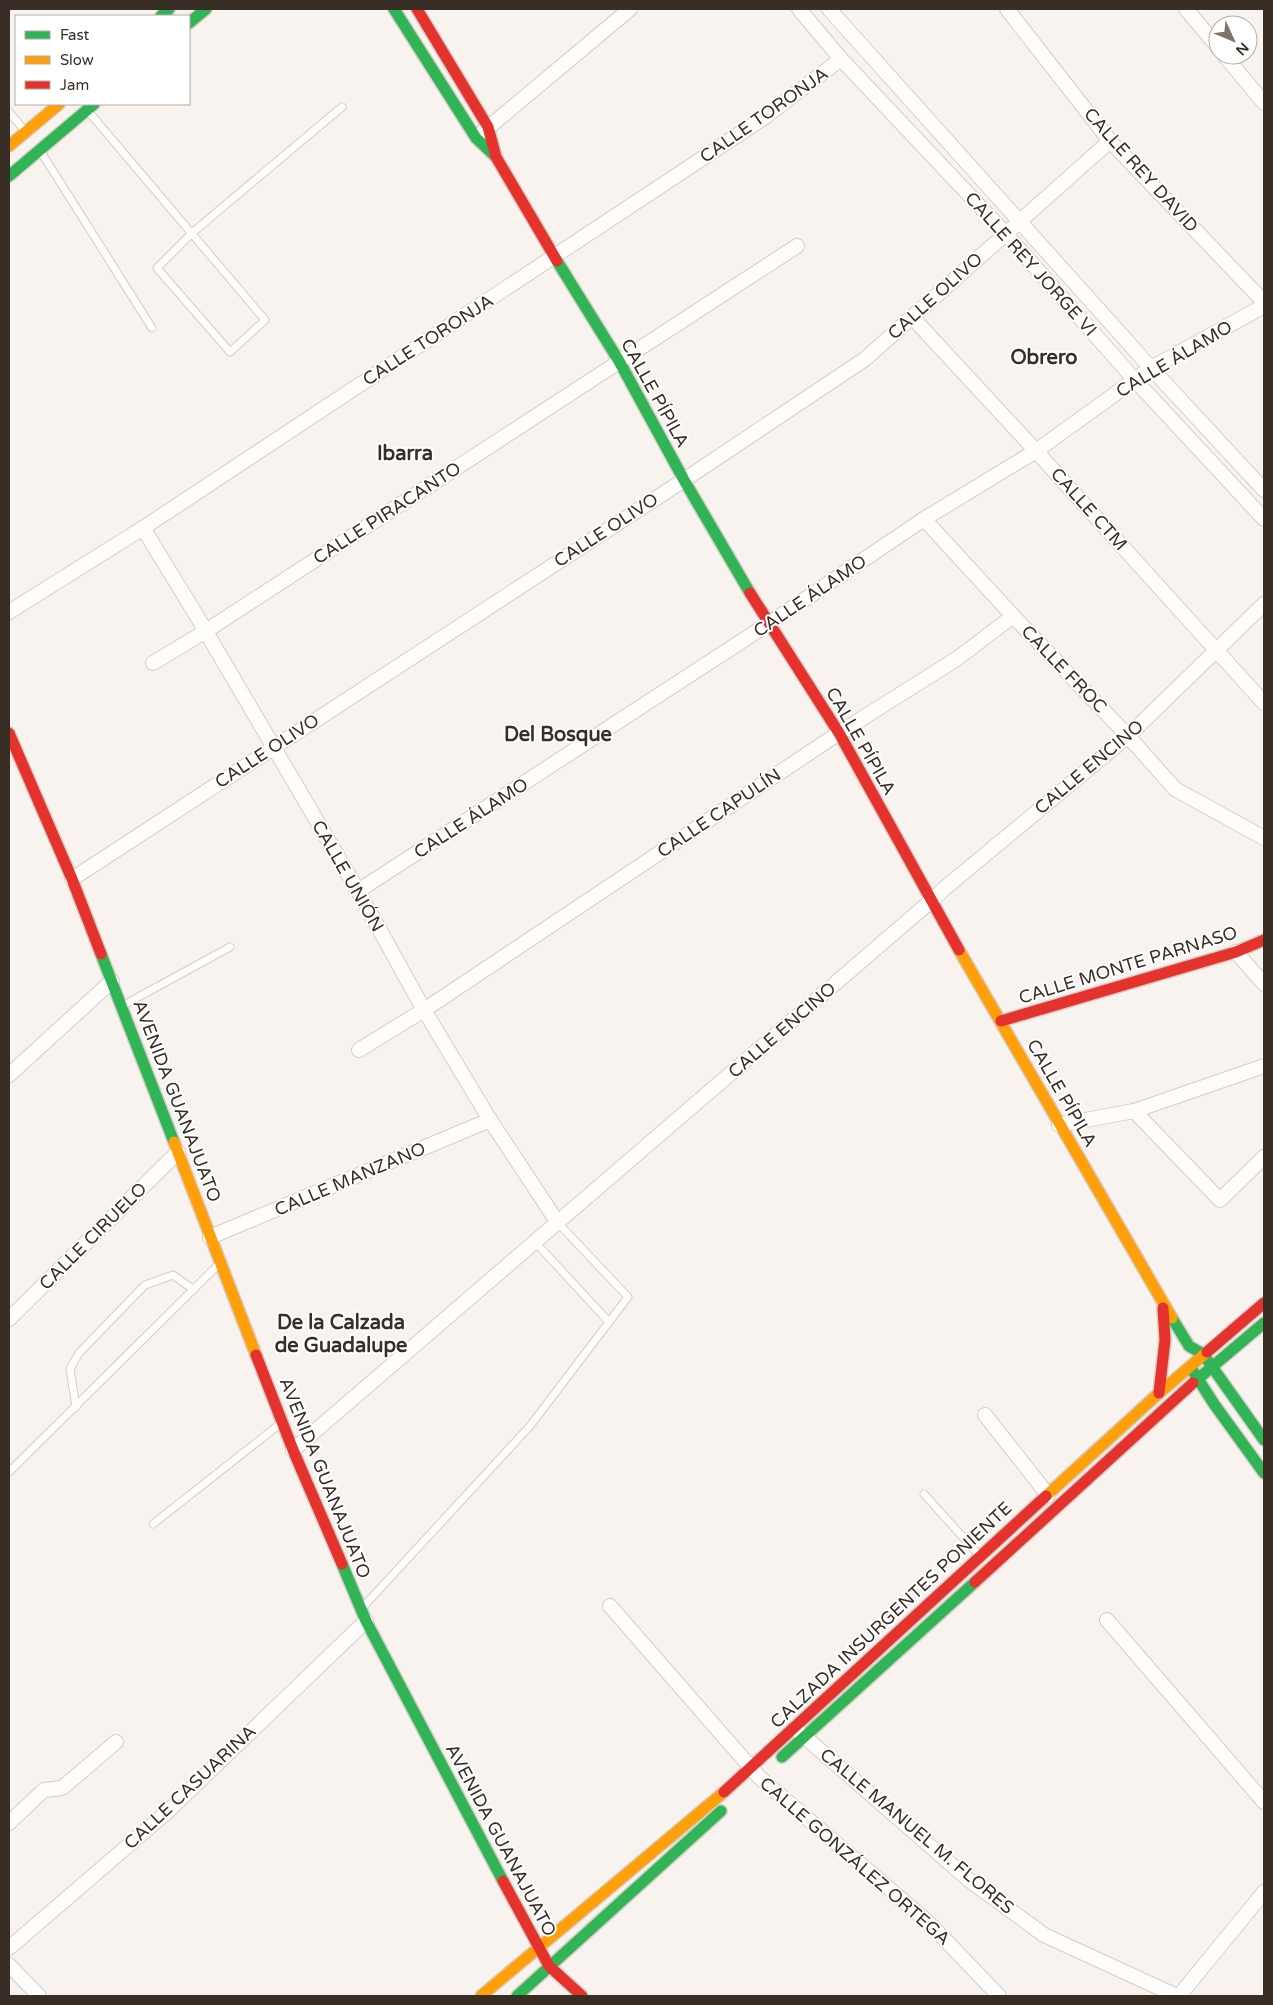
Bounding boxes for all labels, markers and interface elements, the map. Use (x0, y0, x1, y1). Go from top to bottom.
legend (15, 15, 190, 105)
north arrow (1208, 15, 1258, 65)
text: Fast (60, 26, 90, 44)
text: N (1232, 39, 1252, 59)
text: Slow (60, 51, 94, 69)
street label: CALLE TORONJA (696, 62, 832, 168)
text: Jam (60, 76, 89, 94)
street label: CALLE REY DAVID (1079, 103, 1203, 237)
street label: CALLE REY JORGE VI (960, 187, 1102, 341)
street label: CALLE OLIVO (883, 248, 987, 344)
street label: CALLE TORONJA (358, 289, 498, 391)
street label: CALLE ÁLAMO (1112, 316, 1236, 402)
street label: CALLE PÍPILA (616, 335, 694, 451)
district label: Obrero (1011, 346, 1077, 370)
district label: Ibarra (377, 442, 433, 466)
street label: CALLE PIRACANTO (309, 457, 465, 569)
street label: CALLE CTM (1046, 463, 1132, 555)
street label: CALLE OLIVO (550, 488, 662, 572)
street label: CALLE ÁLAMO (749, 550, 871, 642)
street label: CALLE FROC (1017, 620, 1111, 718)
street label: CALLE PÍPILA (821, 683, 901, 799)
street label: CALLE OLIVO (211, 709, 323, 793)
street label: CALLE ENCINO (1030, 715, 1148, 819)
district label: Del Bosque (504, 723, 612, 747)
street label: CALLE CAPULÍN (653, 763, 785, 863)
street label: CALLE ÁLAMO (410, 773, 532, 863)
street label: CALLE UNIÓN (307, 816, 389, 936)
street label: CALLE MONTE PARNASO (1016, 921, 1240, 1009)
street label: CALLE ENCINO (724, 977, 840, 1083)
street label: AVENIDA GUANAJUATO (128, 997, 226, 1205)
street label: CALLE PÍPILA (1022, 1035, 1102, 1151)
street label: CALLE MANZANO (271, 1137, 429, 1221)
street label: CALLE CIRUELO (35, 1178, 151, 1294)
district label: De la Calzada de Guadalupe (275, 1311, 407, 1358)
street label: AVENIDA GUANAJUATO (275, 1374, 375, 1582)
street label: CALZADA INSURGENTES PONIENTE (766, 1497, 1016, 1733)
street label: CALLE CASUARINA (119, 1720, 261, 1854)
street label: AVENIDA GUANAJUATO (441, 1740, 561, 1940)
street label: CALLE MANUEL M. FLORES (816, 1743, 1018, 1919)
street label: CALLE GONZÁLEZ ORTEGA (755, 1772, 955, 1950)

